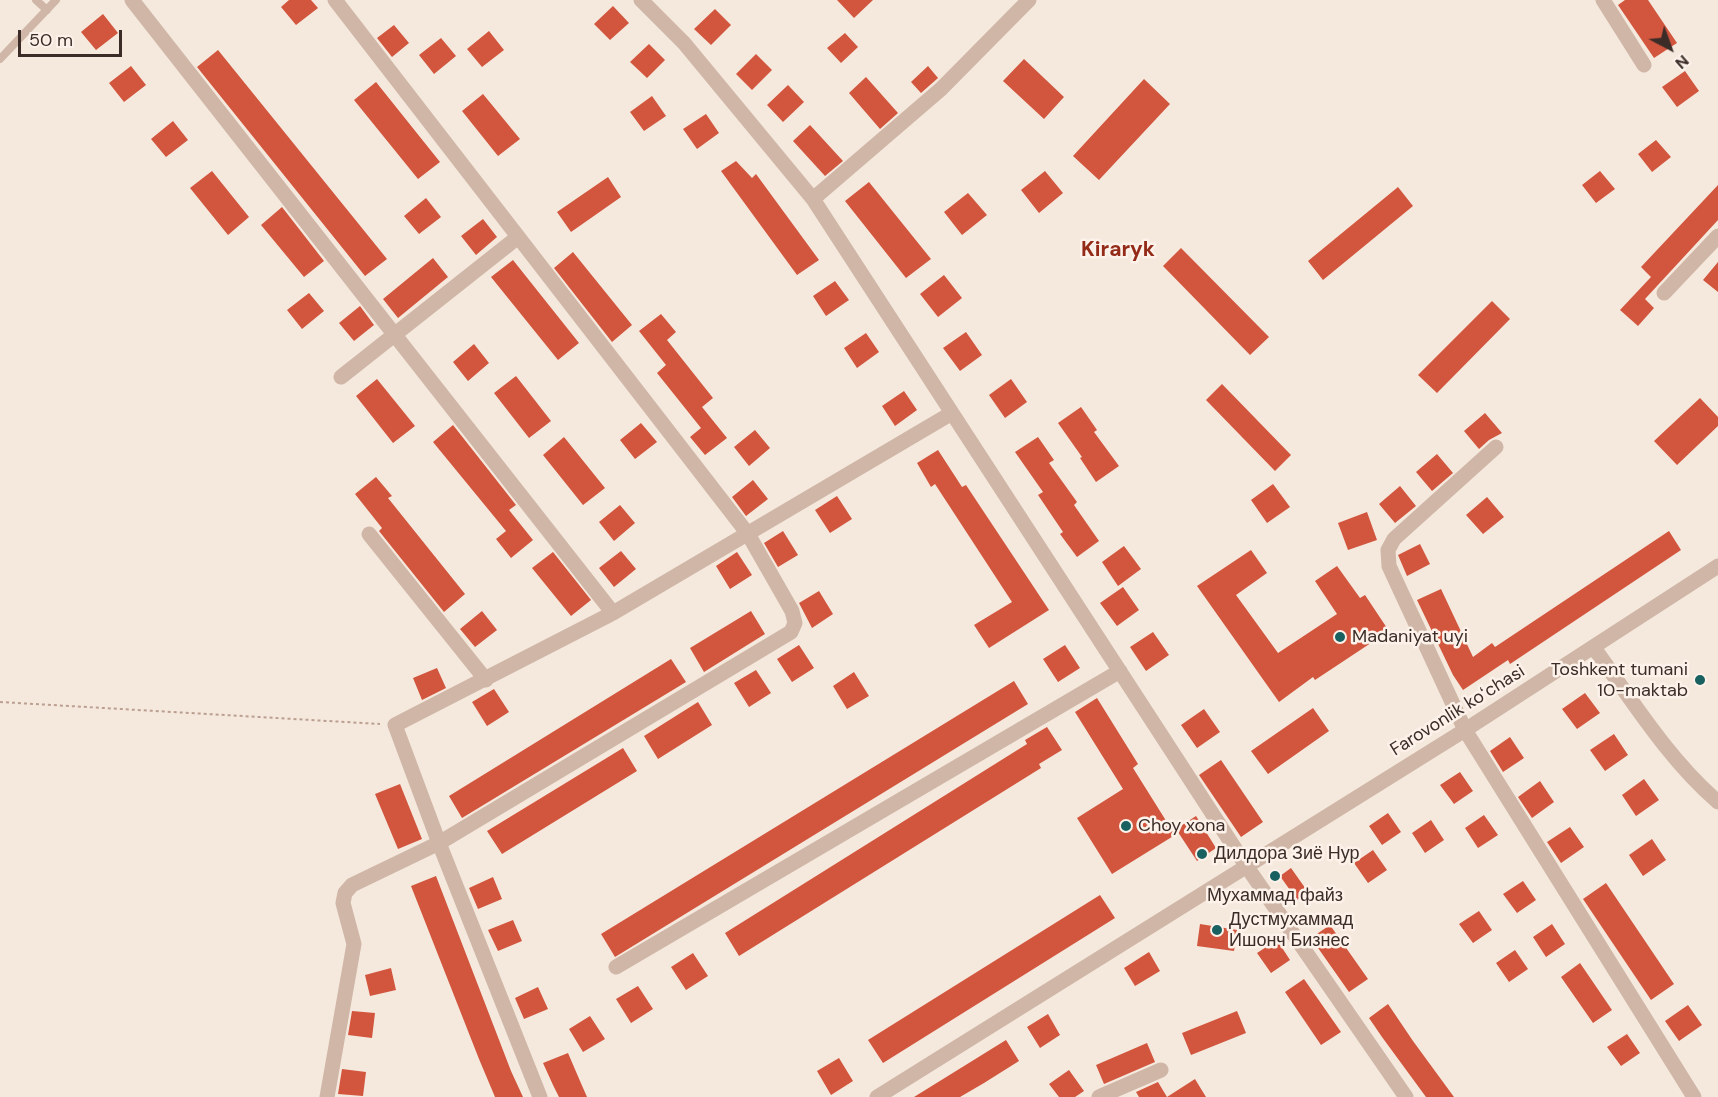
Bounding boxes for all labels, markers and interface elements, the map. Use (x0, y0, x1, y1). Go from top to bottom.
scale bar (21, 18, 124, 56)
north arrow (1640, 18, 1700, 78)
text: 50 m (29, 28, 73, 52)
text: N (1671, 50, 1693, 74)
district label: Kiraryk (1081, 237, 1155, 263)
place label: Madaniyat uyi (1352, 626, 1468, 648)
marker: Madaniyat uyi (1333, 630, 1347, 644)
place label: Toshkent tumani 10-maktab (1551, 659, 1688, 702)
street label: Farovonlik koʻchasi (1387, 661, 1529, 761)
marker: Toshkent tumani 10-maktab (1693, 673, 1707, 687)
place label: Choy xona (1138, 815, 1225, 837)
marker: Choy xona (1119, 819, 1133, 833)
place label: Дилдора Зиё Нур (1214, 843, 1360, 865)
marker: Дилдора Зиё Нур (1195, 847, 1209, 861)
marker: Мухаммад файз (1268, 869, 1282, 883)
place label: Мухаммад файз (1207, 885, 1343, 907)
place label: Дустмухаммад Ишонч Бизнес (1229, 909, 1353, 952)
marker: Дустмухаммад Ишонч Бизнес (1210, 923, 1224, 937)

